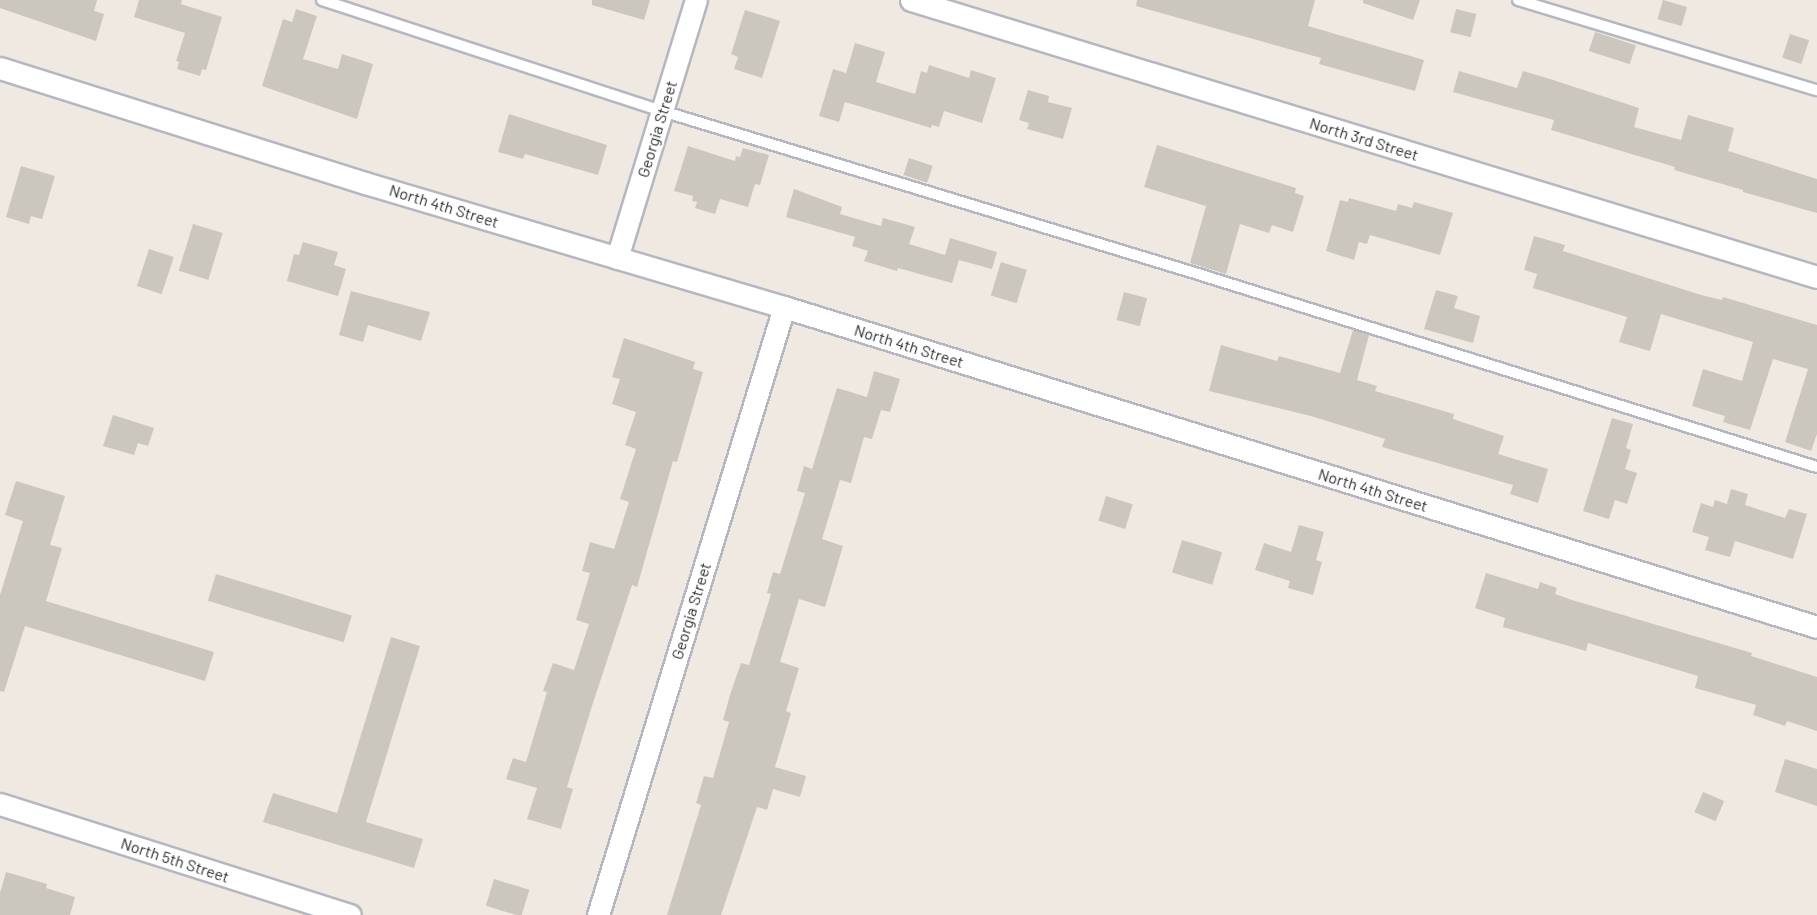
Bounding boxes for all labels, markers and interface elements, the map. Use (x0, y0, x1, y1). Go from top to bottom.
street label: Georgia Street (633, 78, 681, 180)
street label: North 3rd Street (1307, 113, 1421, 165)
street label: North 4th Street (387, 180, 501, 232)
street label: North 4th Street (852, 320, 966, 372)
street label: North 4th Street (1316, 464, 1430, 516)
street label: Georgia Street (667, 560, 715, 662)
street label: North 5th Street (118, 833, 232, 887)

